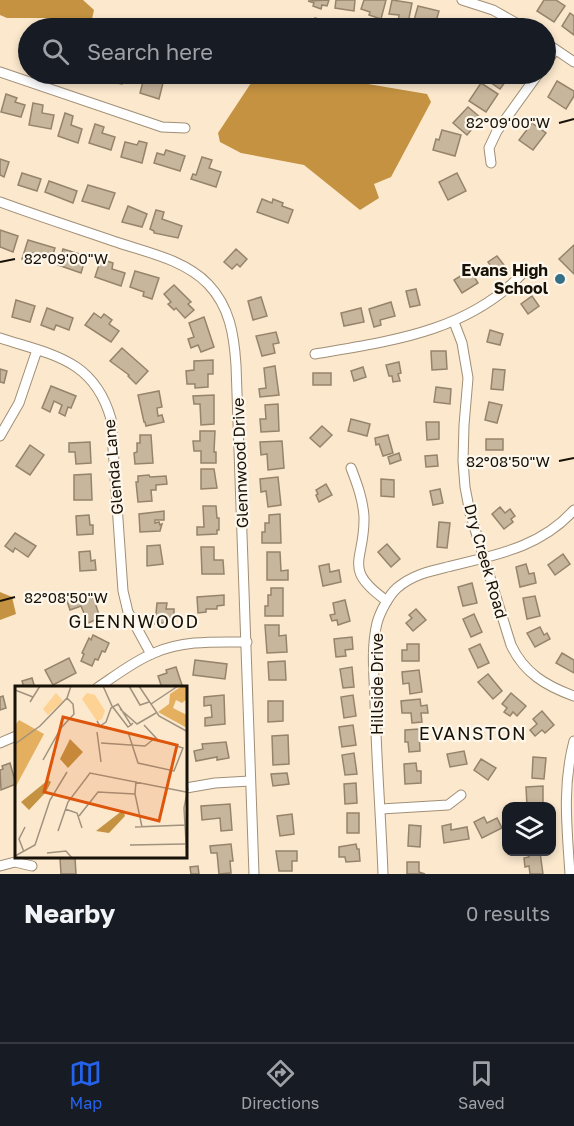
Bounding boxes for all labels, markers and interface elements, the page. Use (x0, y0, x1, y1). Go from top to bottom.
search box (18, 18, 556, 84)
icon: search (39, 35, 72, 68)
text: Search here (87, 38, 213, 65)
text: 82°09'00"W (466, 113, 550, 131)
text: 82°09'00"W (24, 249, 108, 267)
place label: Evans High School (461, 260, 549, 298)
marker: Evans High School (553, 272, 567, 286)
street label: Glennwood Drive (228, 397, 252, 529)
street label: Glenda Lane (99, 418, 127, 516)
text: 82°08'50"W (466, 452, 550, 470)
street label: Dry Creek Road (460, 501, 512, 621)
text: 82°08'50"W (24, 588, 108, 606)
district label: GLENNWOOD (68, 610, 200, 632)
street label: Hillside Drive (367, 633, 387, 735)
inset map (15, 686, 188, 859)
district label: EVANSTON (419, 722, 527, 744)
map controls (502, 802, 556, 856)
button: layers (502, 802, 556, 856)
text: Nearby (24, 898, 115, 929)
text: 0 results (466, 901, 550, 925)
tab: Map (69, 1057, 102, 1113)
tab: Directions (241, 1057, 319, 1113)
tab: Saved (458, 1057, 505, 1113)

